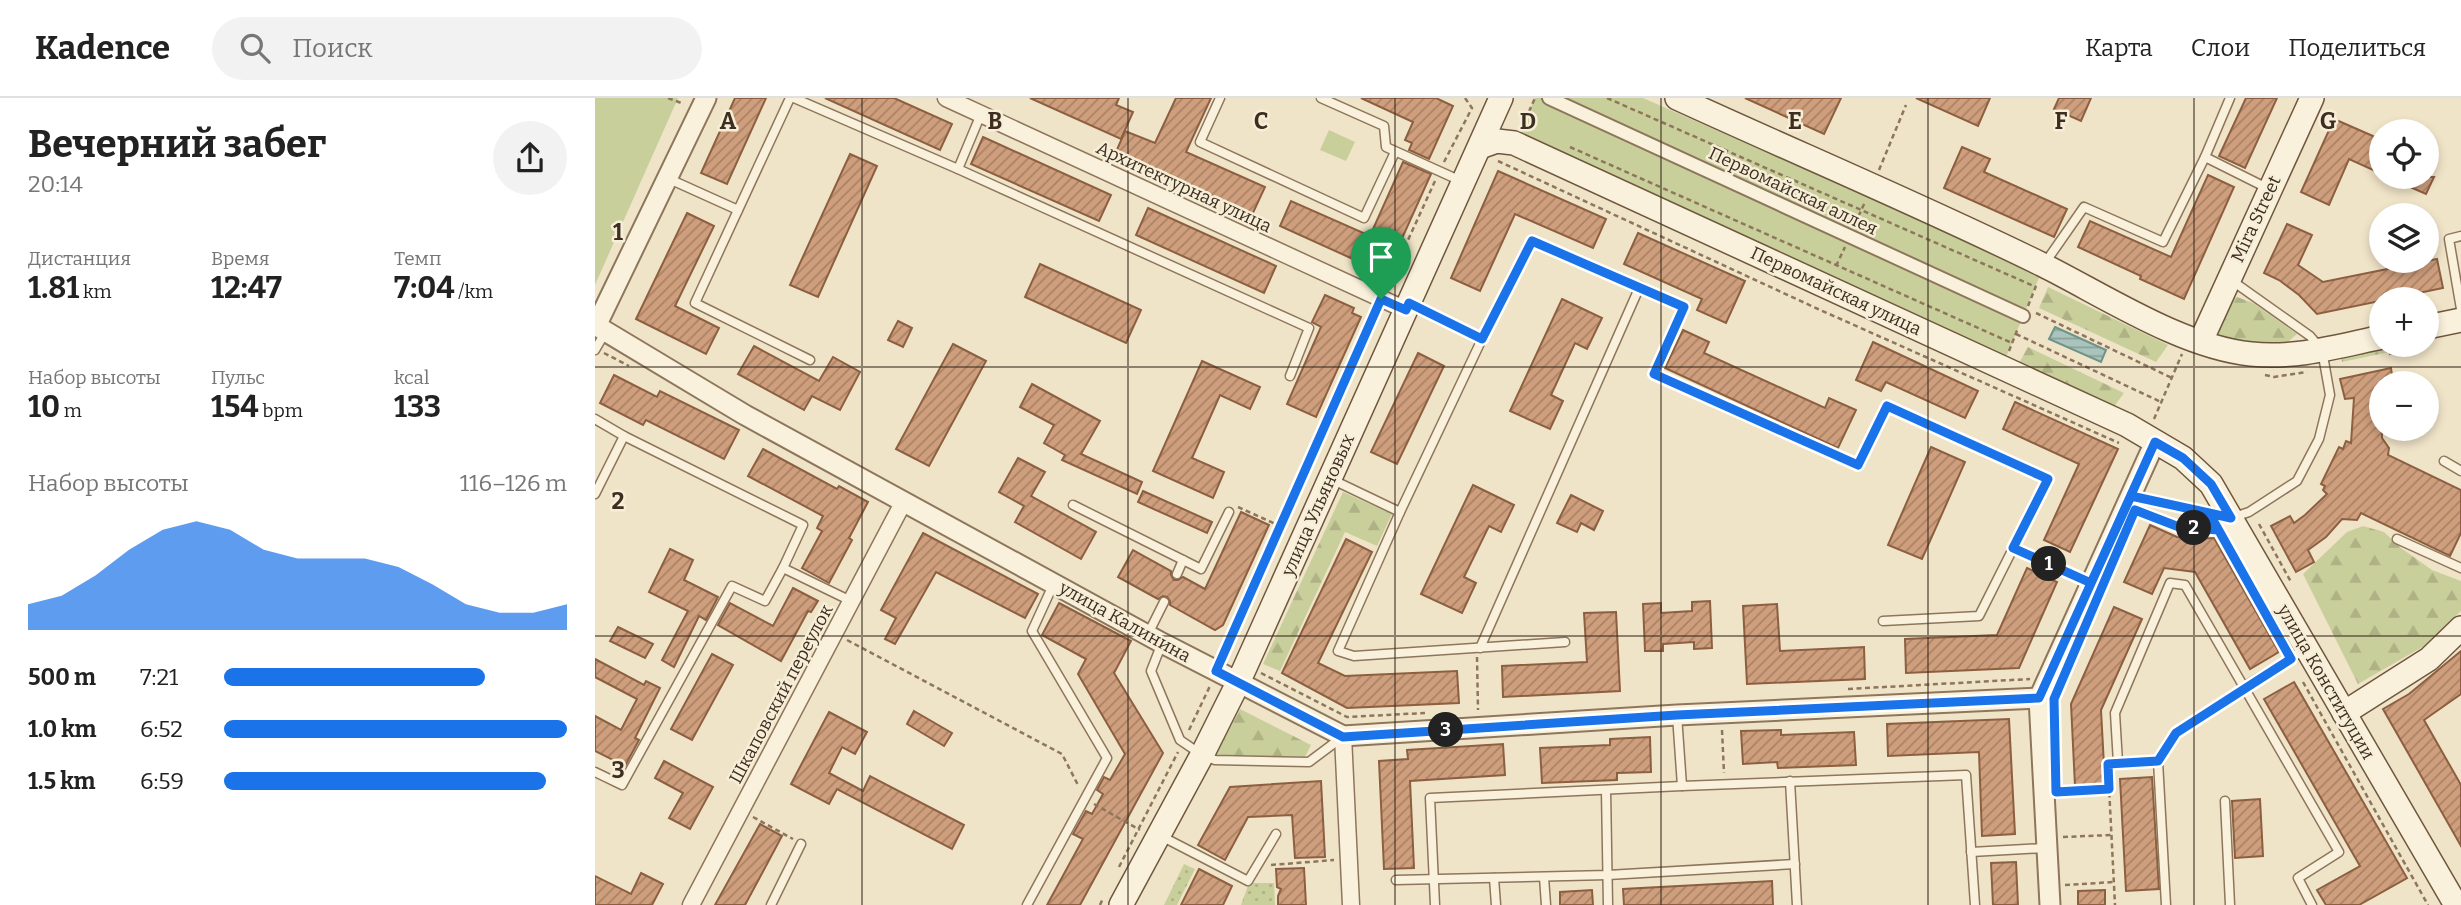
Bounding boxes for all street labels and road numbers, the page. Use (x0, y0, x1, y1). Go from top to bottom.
street label: Архитектурная улица (1093, 137, 1275, 237)
street label: Первомайская аллея (1705, 142, 1881, 240)
street label: Mira Street (2226, 172, 2286, 266)
street label: Первомайская улица (1747, 242, 1925, 340)
street label: улица Ульяновых (1276, 431, 1359, 580)
street label: улица Калинина (1055, 576, 1195, 667)
street label: Шкаповский переулок (724, 600, 838, 787)
street label: улица Конституции (2272, 600, 2379, 763)

